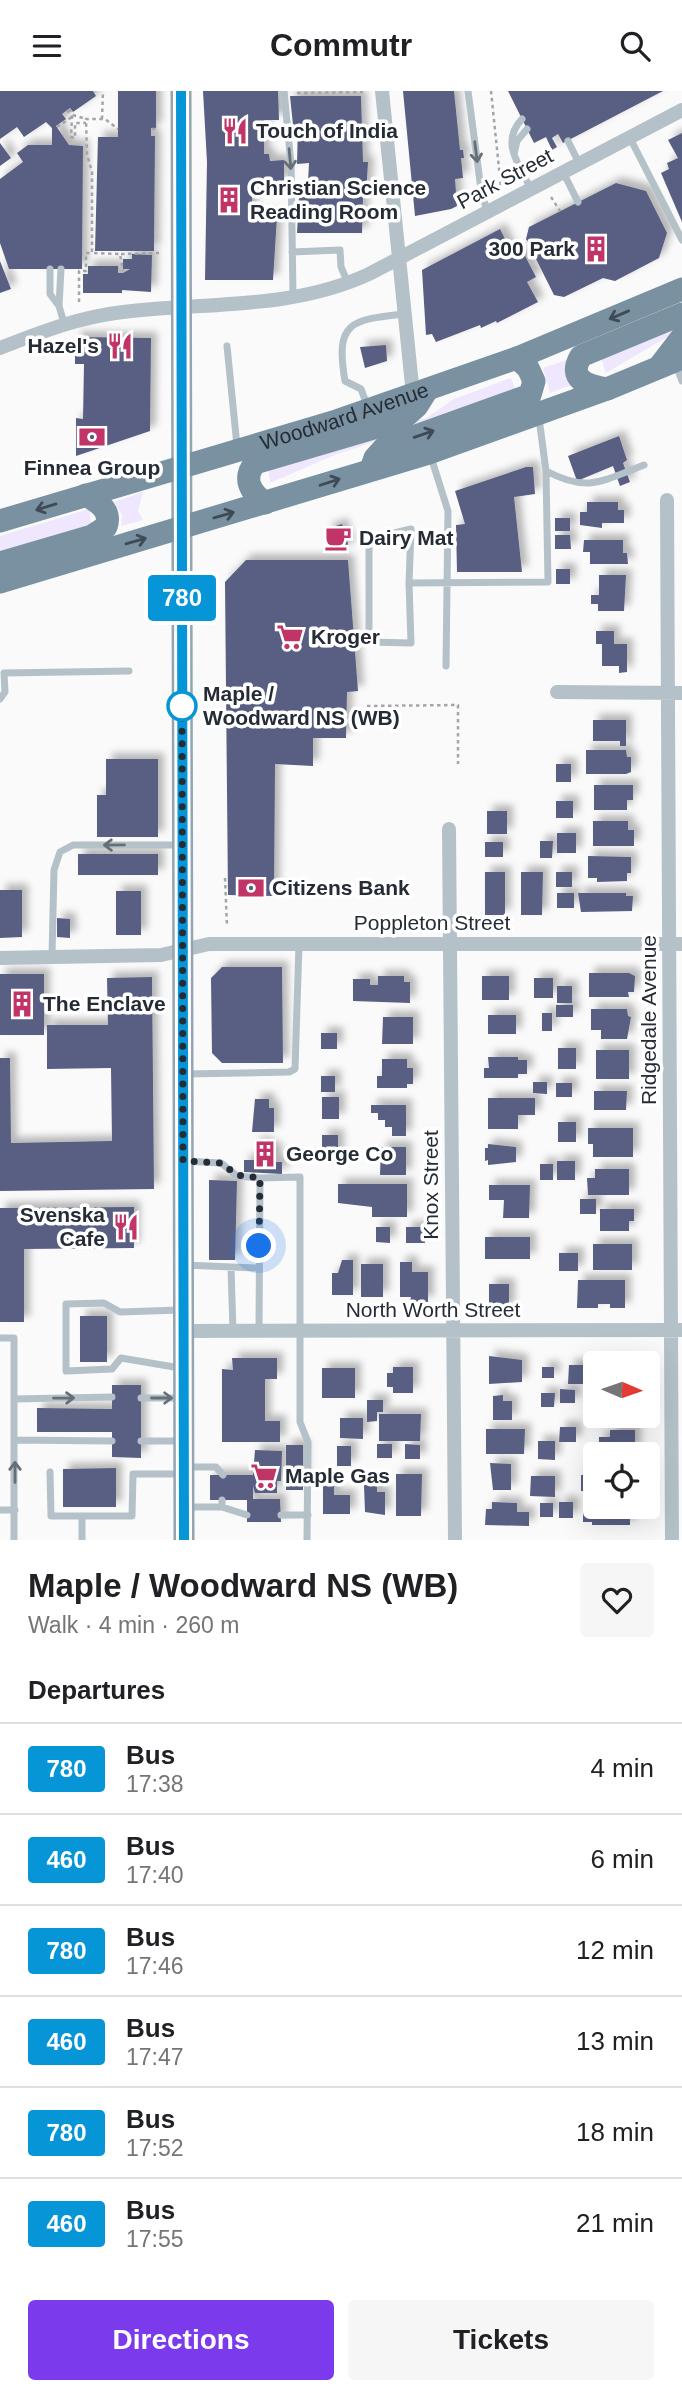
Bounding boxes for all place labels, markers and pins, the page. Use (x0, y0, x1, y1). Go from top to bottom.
restaurant icon: Touch of India (220, 116, 250, 146)
place label: Touch of India (256, 119, 398, 142)
place label: Christian Science Reading Room (250, 176, 426, 223)
building icon: Christian Science Reading Room (214, 185, 244, 215)
building icon: 300 Park (581, 234, 611, 264)
place label: 300 Park (489, 237, 575, 260)
restaurant icon: Hazel's (105, 331, 135, 361)
place label: Hazel's (27, 334, 99, 357)
bank icon: Finnea Group (77, 422, 107, 452)
place label: Finnea Group (24, 456, 160, 479)
cafe icon: Dairy Mat (323, 523, 353, 553)
place label: Dairy Mat (359, 526, 454, 549)
supermarket icon: Kroger (275, 622, 305, 652)
place label: Kroger (311, 625, 380, 648)
place label: Maple / Woodward NS (WB) (203, 682, 400, 729)
marker: Maple / Woodward NS (WB) (167, 691, 197, 721)
bank icon: Citizens Bank (236, 873, 266, 903)
place label: Citizens Bank (272, 876, 410, 899)
building icon: The Enclave (7, 989, 37, 1019)
place label: The Enclave (43, 992, 166, 1015)
building icon: George Co (250, 1139, 280, 1169)
place label: George Co (286, 1142, 393, 1165)
place label: Svenska Cafe (20, 1203, 105, 1250)
restaurant icon: Svenska Cafe (111, 1212, 141, 1242)
supermarket icon: Maple Gas (249, 1461, 279, 1491)
place label: Maple Gas (285, 1464, 390, 1487)

